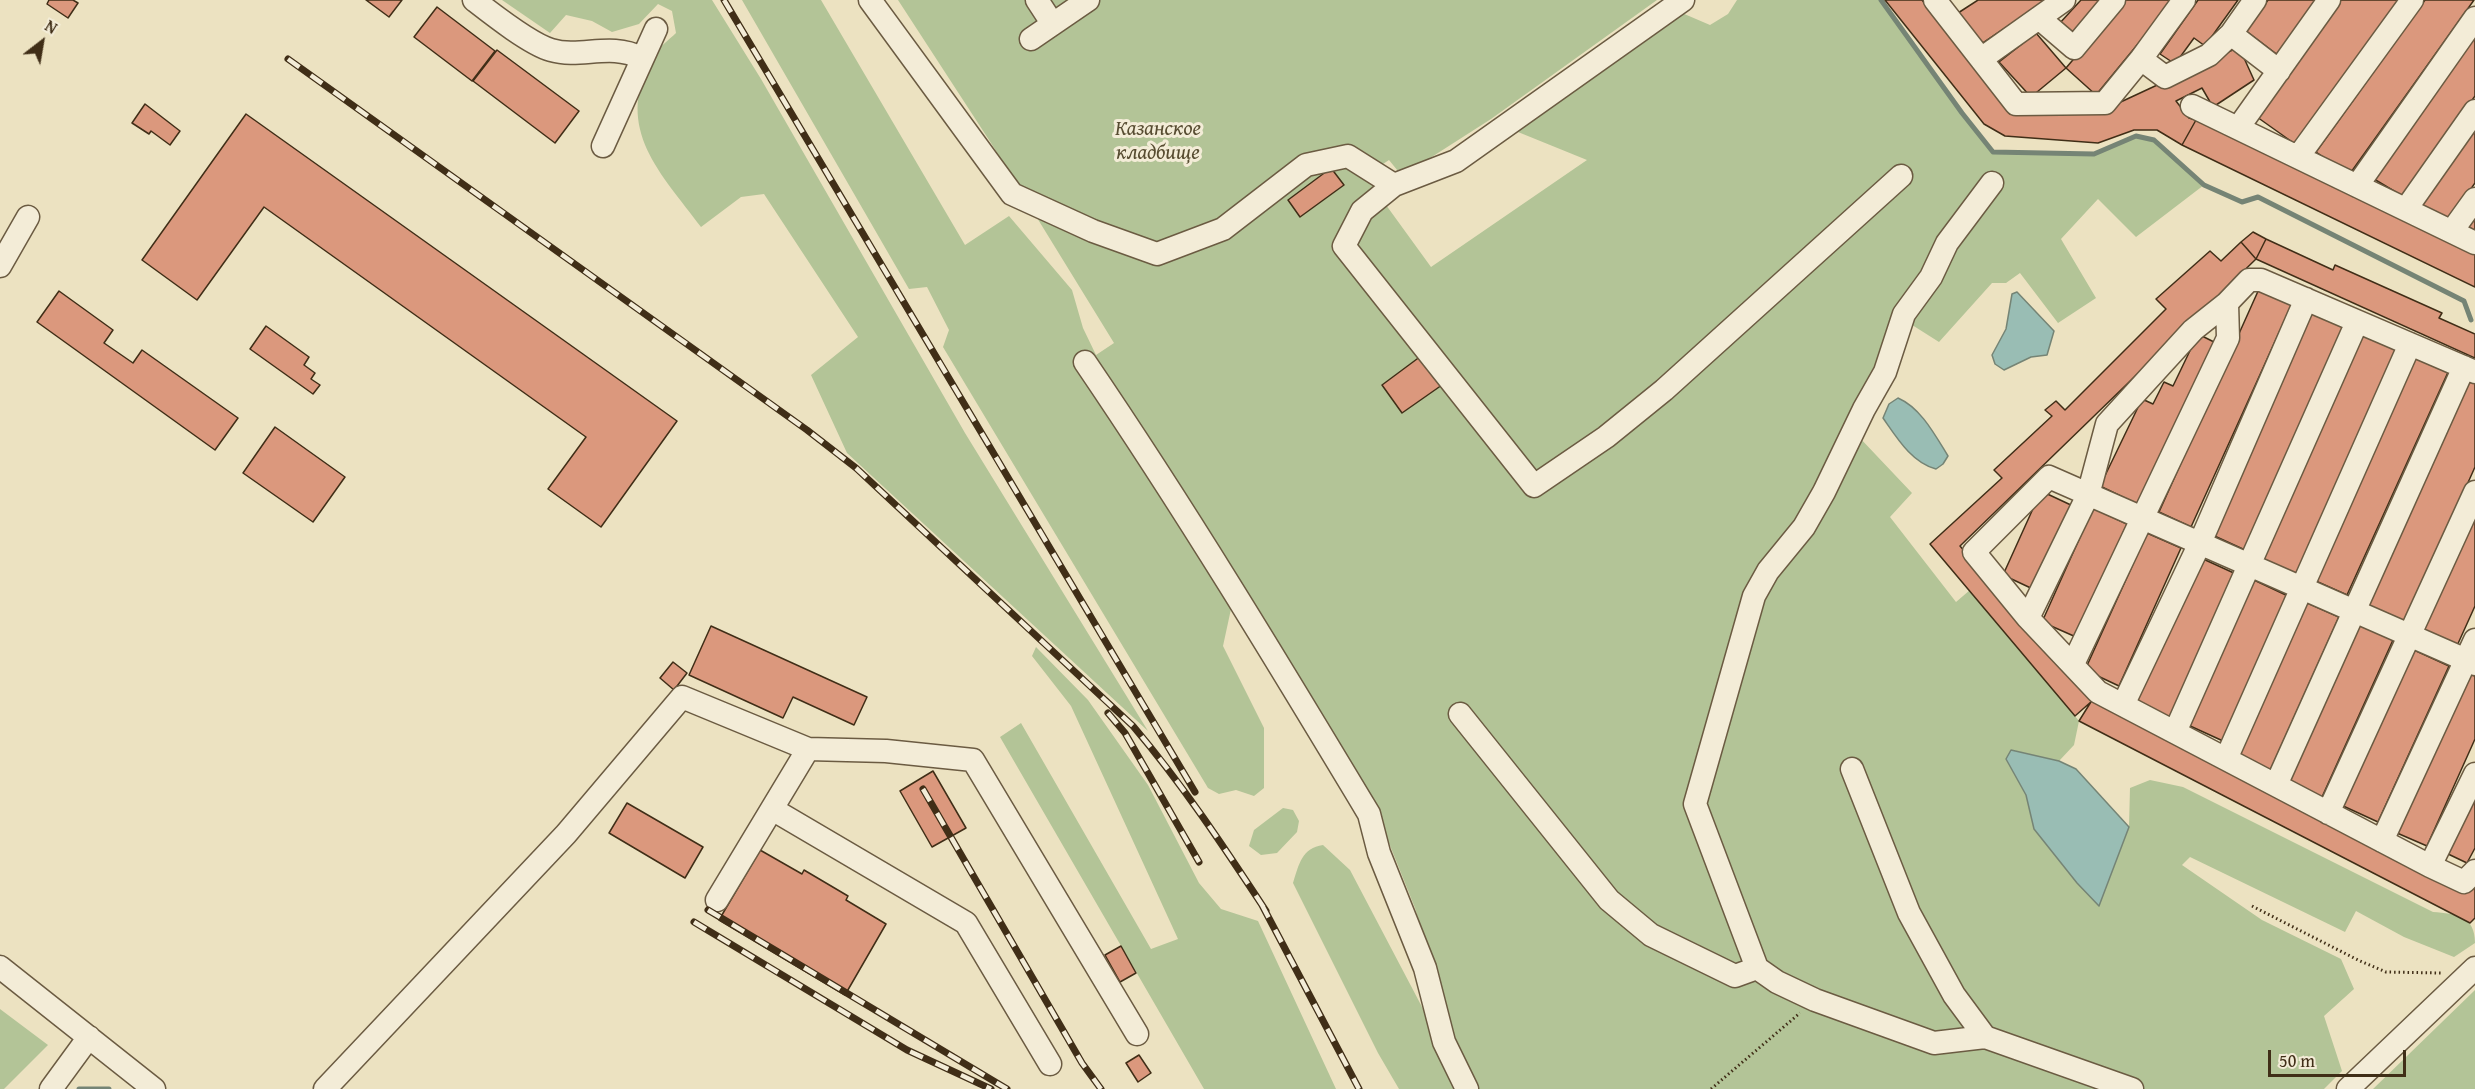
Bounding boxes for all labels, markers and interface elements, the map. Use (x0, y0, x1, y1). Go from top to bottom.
north arrow (12, 12, 72, 72)
text: N (40, 14, 62, 40)
park label: Казанское кладбище (1115, 117, 1201, 167)
scale bar (2271, 1038, 2409, 1076)
text: 50 m (2279, 1047, 2315, 1074)

